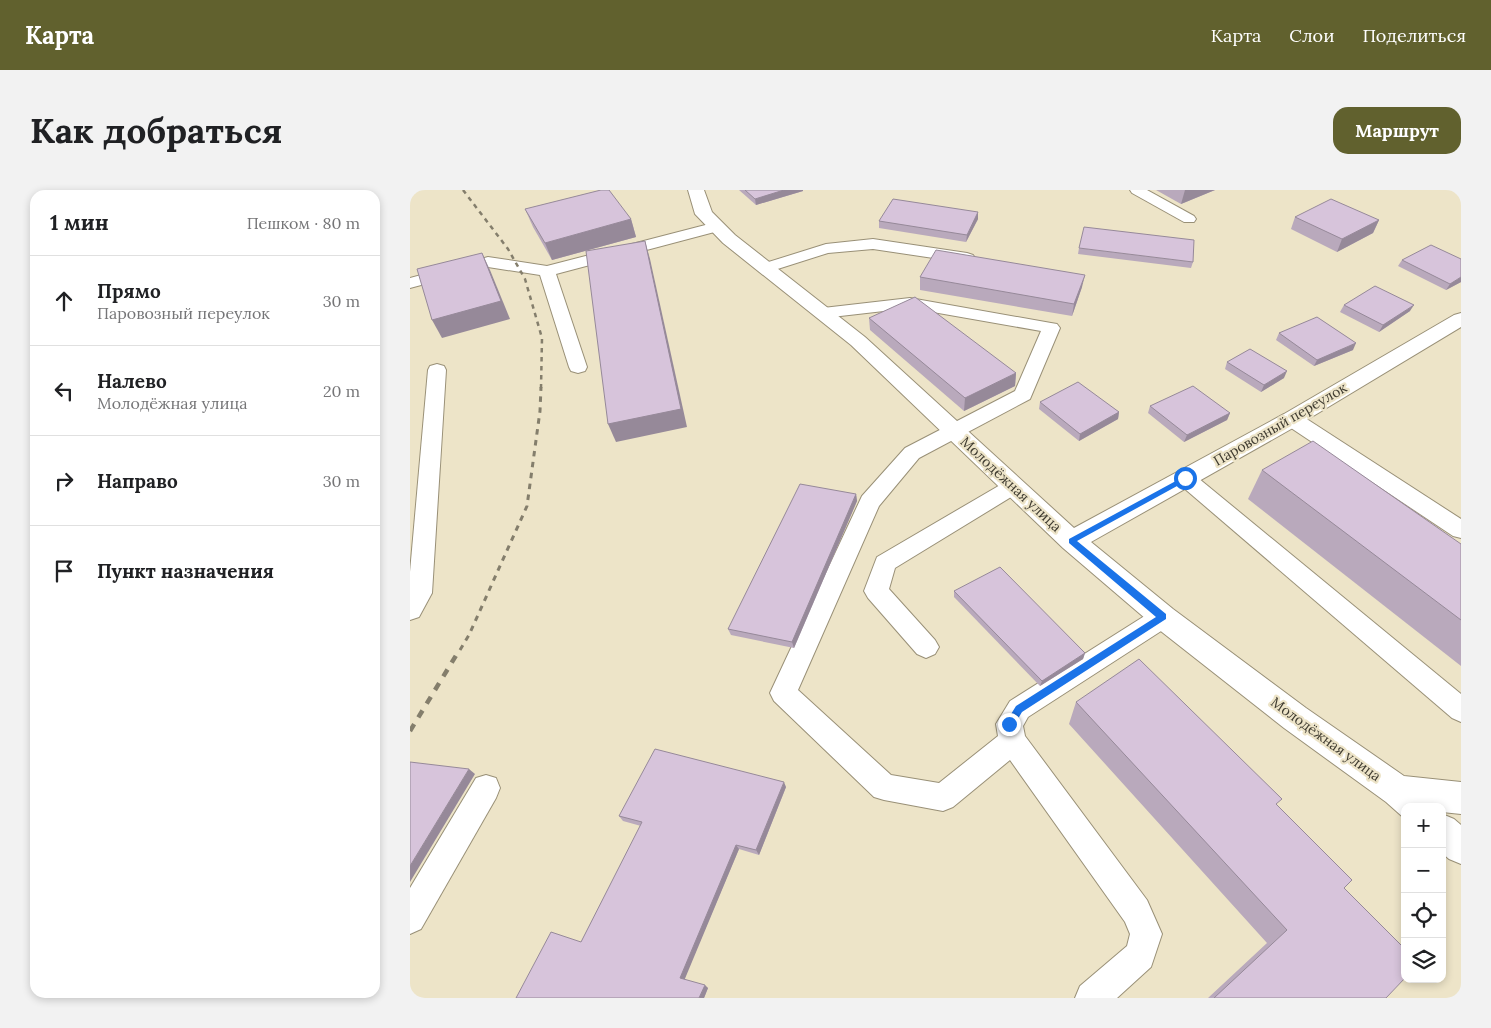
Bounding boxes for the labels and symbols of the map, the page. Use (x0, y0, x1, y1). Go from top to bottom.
street label: Паровозный переулок (1210, 378, 1350, 470)
street label: Молодёжная улица (957, 432, 1065, 536)
route start (1174, 467, 1197, 490)
street label: Молодёжная улица (1267, 693, 1385, 785)
route end (998, 713, 1021, 736)

